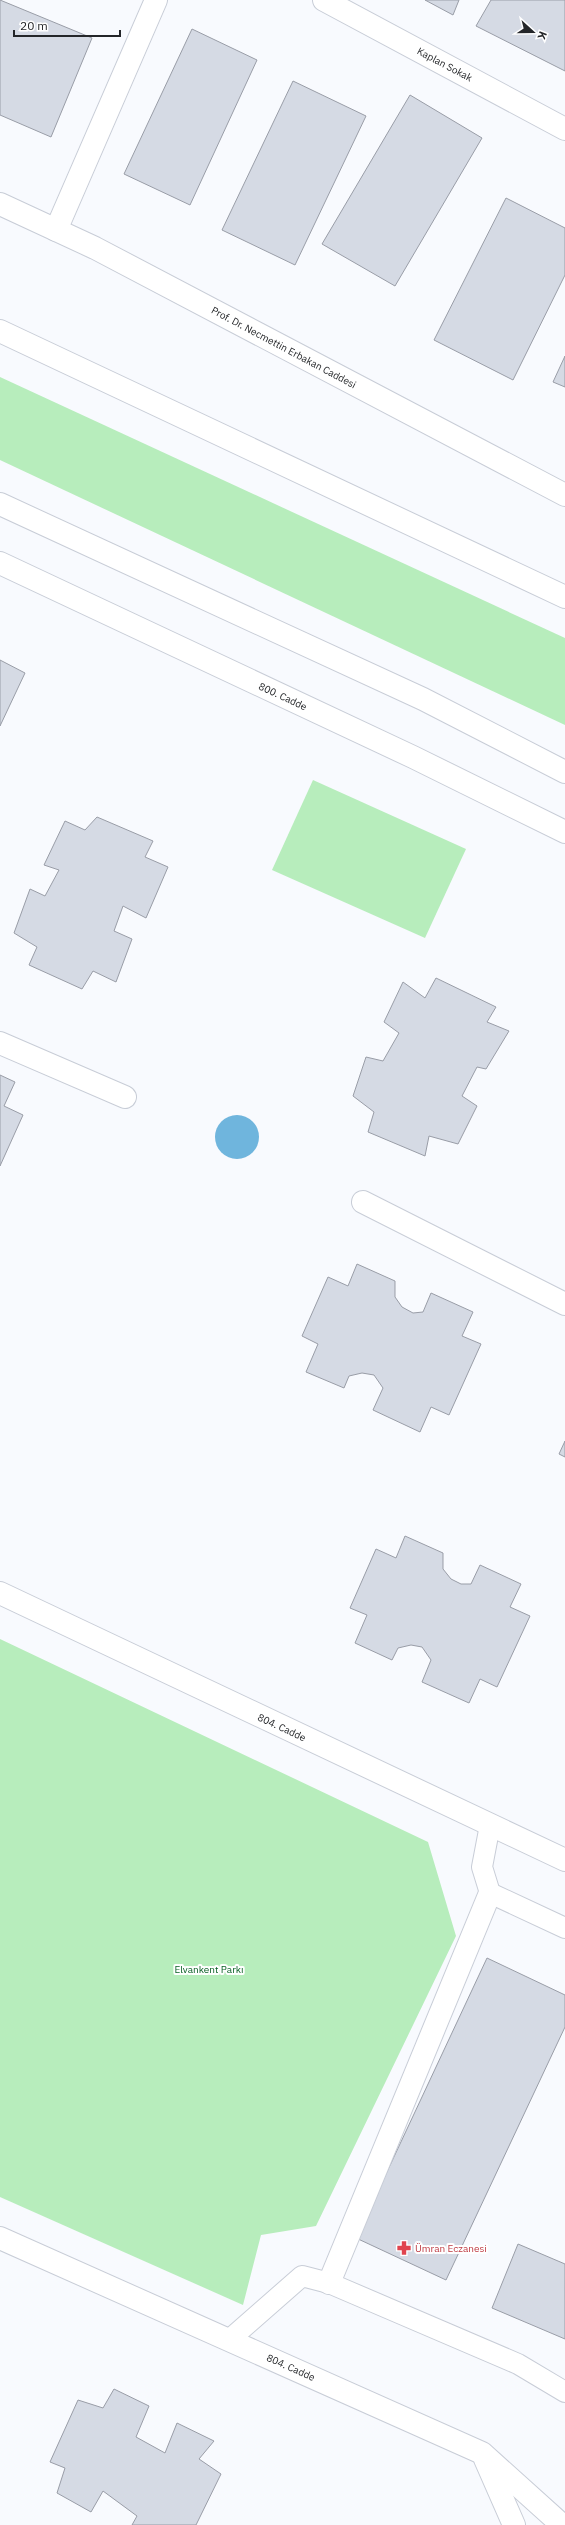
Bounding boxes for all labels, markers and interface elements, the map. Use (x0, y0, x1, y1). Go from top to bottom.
scale bar (14, 12, 120, 38)
north arrow (513, 12, 553, 52)
text: 20 m (20, 18, 48, 33)
text: K (534, 30, 550, 42)
street label: Kaplan Sokak (415, 44, 475, 85)
street label: Prof. Dr. Necmettin Erbakan Caddesi (209, 304, 358, 391)
street label: 800. Cadde (257, 680, 309, 713)
street label: 804. Cadde (256, 1711, 308, 1744)
park label: Elvankent Parkı (174, 1963, 244, 1976)
pharmacy icon: Ümran Eczanesi (396, 2240, 412, 2256)
place label: Ümran Eczanesi (415, 2242, 487, 2255)
street label: 804. Cadde (265, 2351, 318, 2384)

